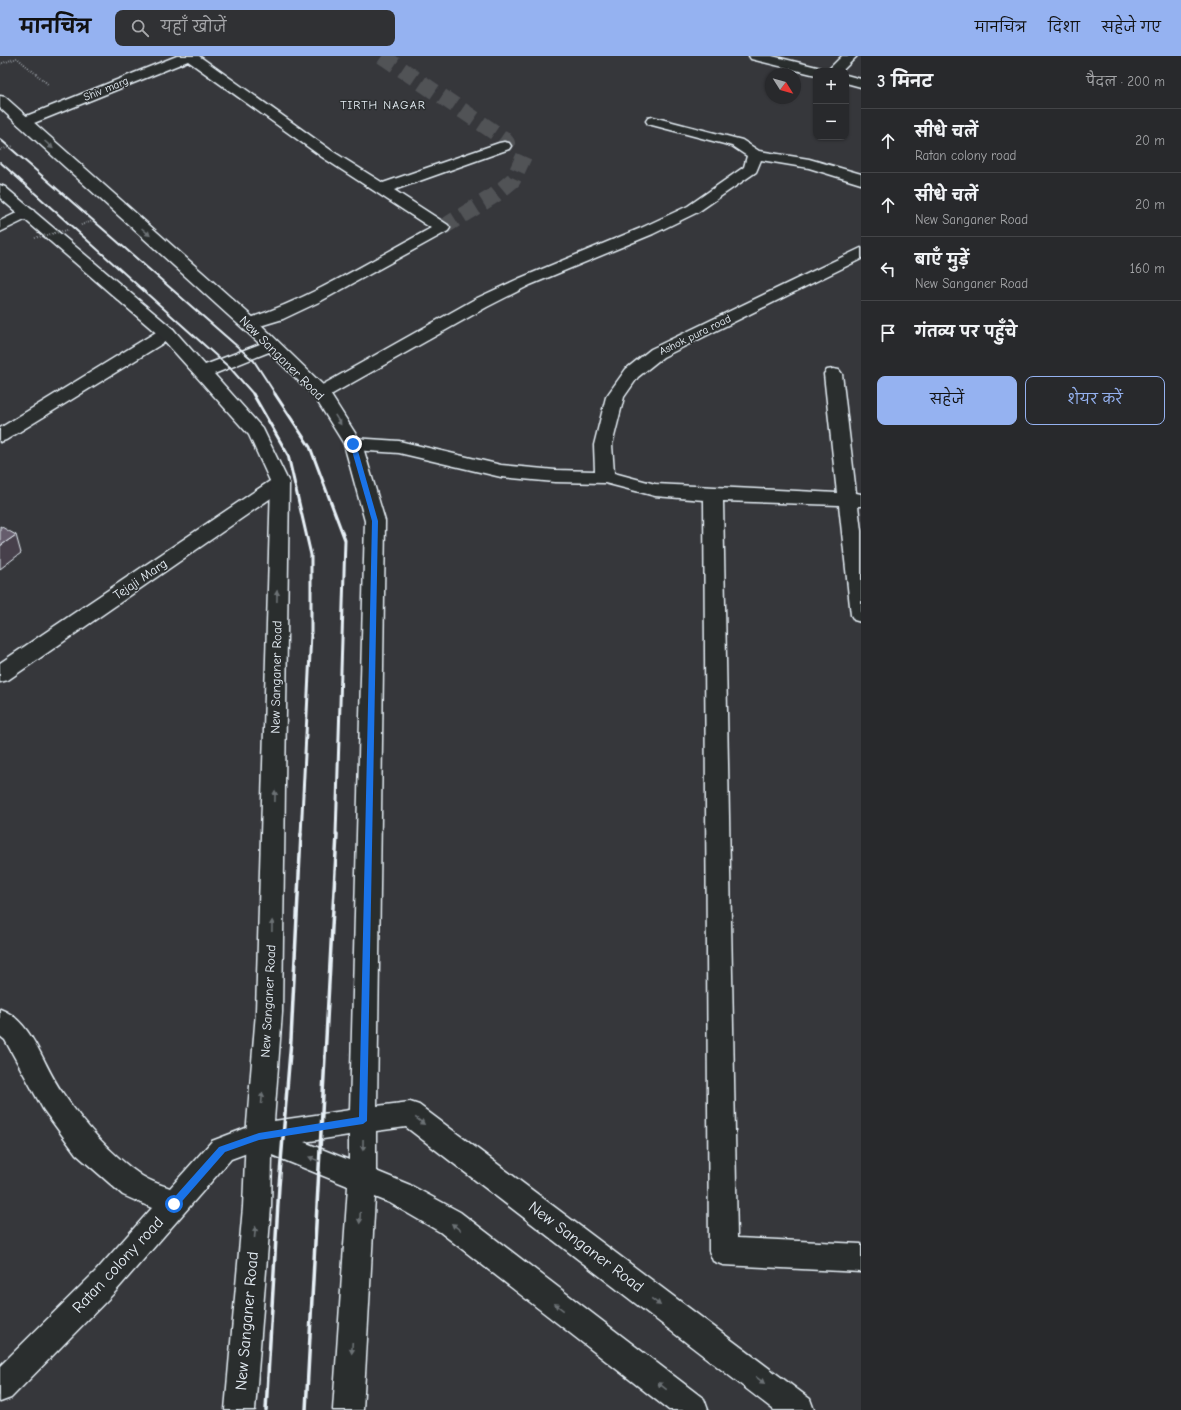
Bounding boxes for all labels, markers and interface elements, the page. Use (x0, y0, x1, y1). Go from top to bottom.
search box (115, 10, 395, 46)
text: मानचित्र (20, 16, 91, 38)
icon: search (129, 17, 151, 39)
text: यहाँ खोजें (161, 18, 226, 36)
text: मानचित्र (975, 19, 1026, 36)
text: दिशा (1048, 19, 1080, 36)
text: सहेजे गए (1102, 19, 1161, 36)
north arrow (765, 68, 801, 104)
map controls (813, 68, 849, 140)
button: + (813, 68, 849, 104)
text: 3 मिनट (877, 72, 933, 91)
street label: Shiv marg (82, 74, 130, 104)
text: पैदल · 200 m (1086, 74, 1165, 89)
district label: TIRTH NAGAR (340, 98, 426, 112)
button: − (813, 104, 849, 140)
text: सीधे चलें (915, 123, 978, 141)
icon: ahead (877, 130, 899, 152)
text: 20 m (1135, 133, 1165, 148)
one-way arrow (45, 140, 54, 149)
text: Ratan colony road (915, 148, 1017, 163)
text: सीधे चलें (915, 187, 978, 205)
icon: ahead (877, 194, 899, 216)
text: 20 m (1135, 197, 1165, 212)
text: New Sanganer Road (915, 212, 1028, 227)
one-way arrow (141, 227, 151, 236)
text: बाएँ मुड़ें (915, 251, 969, 269)
icon: left (877, 258, 899, 280)
text: 160 m (1130, 261, 1165, 276)
text: New Sanganer Road (915, 276, 1028, 291)
street label: Ashok pura road (657, 312, 733, 358)
street label: New Sanganer Road (237, 313, 327, 403)
icon: arrive (877, 322, 899, 344)
text: गंतव्य पर पहुँचे (915, 323, 1017, 341)
button: सहेजें (877, 376, 1017, 425)
button: शेयर करें (1025, 376, 1165, 425)
one-way arrow (334, 415, 342, 426)
route end (344, 435, 362, 453)
street label: Tejaji Marg (110, 556, 170, 602)
one-way arrow (274, 589, 280, 602)
street label: New Sanganer Road (268, 620, 284, 734)
one-way arrow (271, 790, 278, 802)
one-way arrow (269, 919, 275, 932)
street label: New Sanganer Road (258, 944, 278, 1058)
one-way arrow (258, 1092, 265, 1104)
one-way arrow (414, 1117, 425, 1125)
one-way arrow (360, 1139, 366, 1152)
one-way arrow (308, 1156, 320, 1162)
route start (165, 1195, 183, 1213)
street label: New Sanganer Road (525, 1198, 647, 1296)
one-way arrow (357, 1212, 363, 1225)
street label: Ratan colony road (69, 1213, 167, 1317)
one-way arrow (451, 1223, 462, 1231)
one-way arrow (252, 1226, 259, 1238)
street label: New Sanganer Road (232, 1251, 262, 1391)
one-way arrow (651, 1297, 662, 1306)
one-way arrow (554, 1302, 565, 1311)
one-way arrow (349, 1342, 356, 1354)
one-way arrow (754, 1376, 765, 1385)
one-way arrow (657, 1382, 667, 1390)

